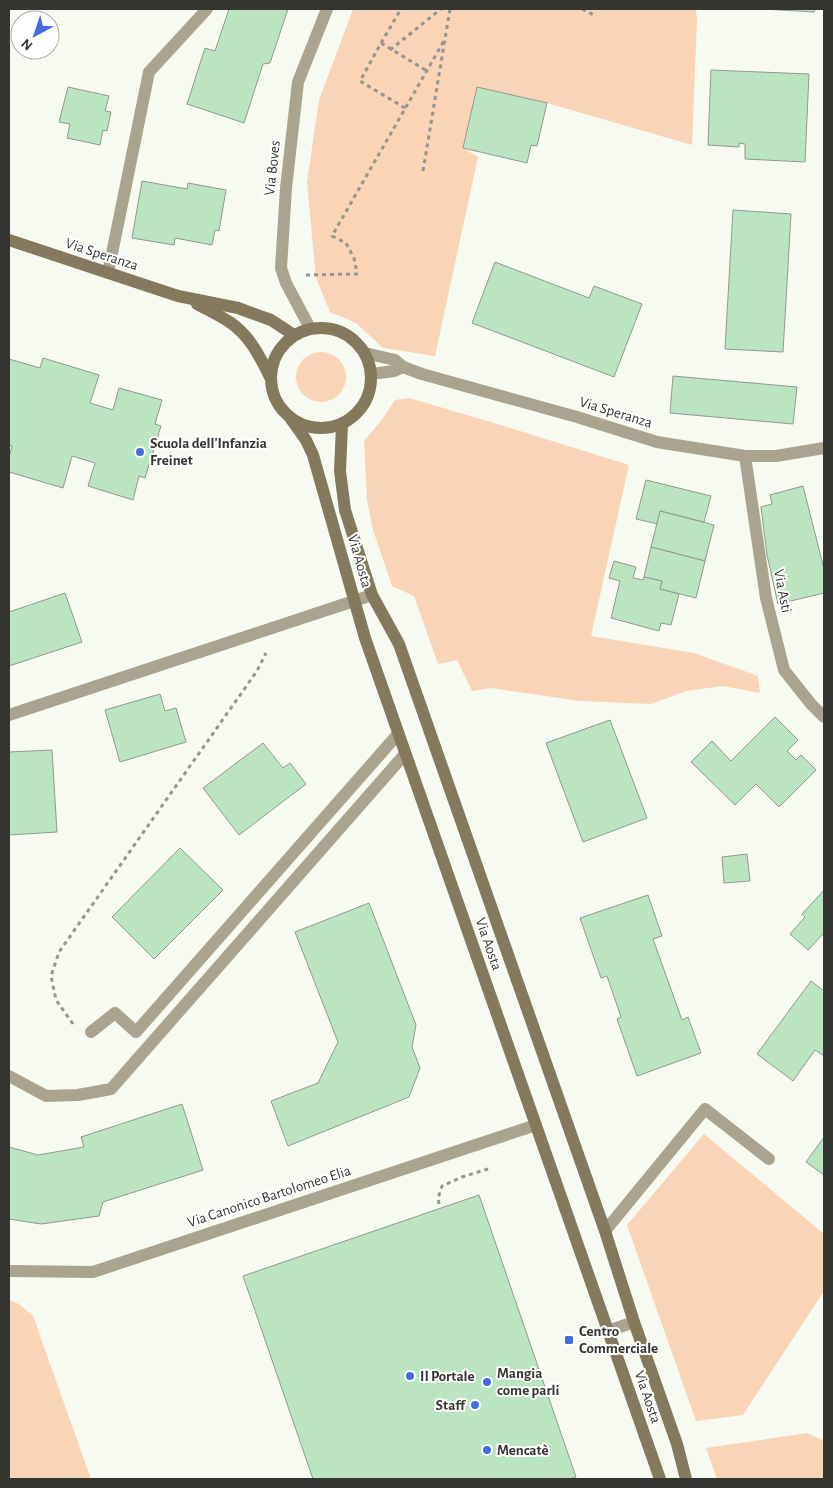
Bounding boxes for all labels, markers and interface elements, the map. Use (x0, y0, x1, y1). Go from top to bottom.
north arrow (10, 10, 60, 60)
text: N (19, 36, 36, 53)
street label: Via Boves (262, 140, 283, 196)
street label: Via Speranza (64, 236, 140, 273)
street label: Via Speranza (578, 394, 654, 431)
place label: Scuola dell'Infanzia Freinet (150, 436, 267, 468)
marker: Scuola dell'Infanzia Freinet (134, 446, 146, 458)
street label: Via Aosta (345, 533, 374, 589)
street label: Via Asti (771, 568, 794, 614)
street label: Via Aosta (473, 916, 505, 972)
street label: Via Canonico Bartolomeo Elia (186, 1163, 353, 1230)
place label: Centro Commerciale (579, 1324, 658, 1356)
marker: Centro Commerciale (563, 1334, 575, 1346)
place label: Mangia come parli (497, 1366, 559, 1398)
place label: Il Portale (420, 1369, 475, 1384)
street label: Via Aosta (632, 1369, 664, 1425)
marker: Il Portale (404, 1370, 416, 1382)
marker: Mangia come parli (481, 1376, 493, 1388)
place label: Staff (436, 1398, 466, 1413)
marker: Staff (469, 1399, 481, 1411)
place label: Mencatè (497, 1443, 549, 1458)
marker: Mencatè (481, 1444, 493, 1456)

